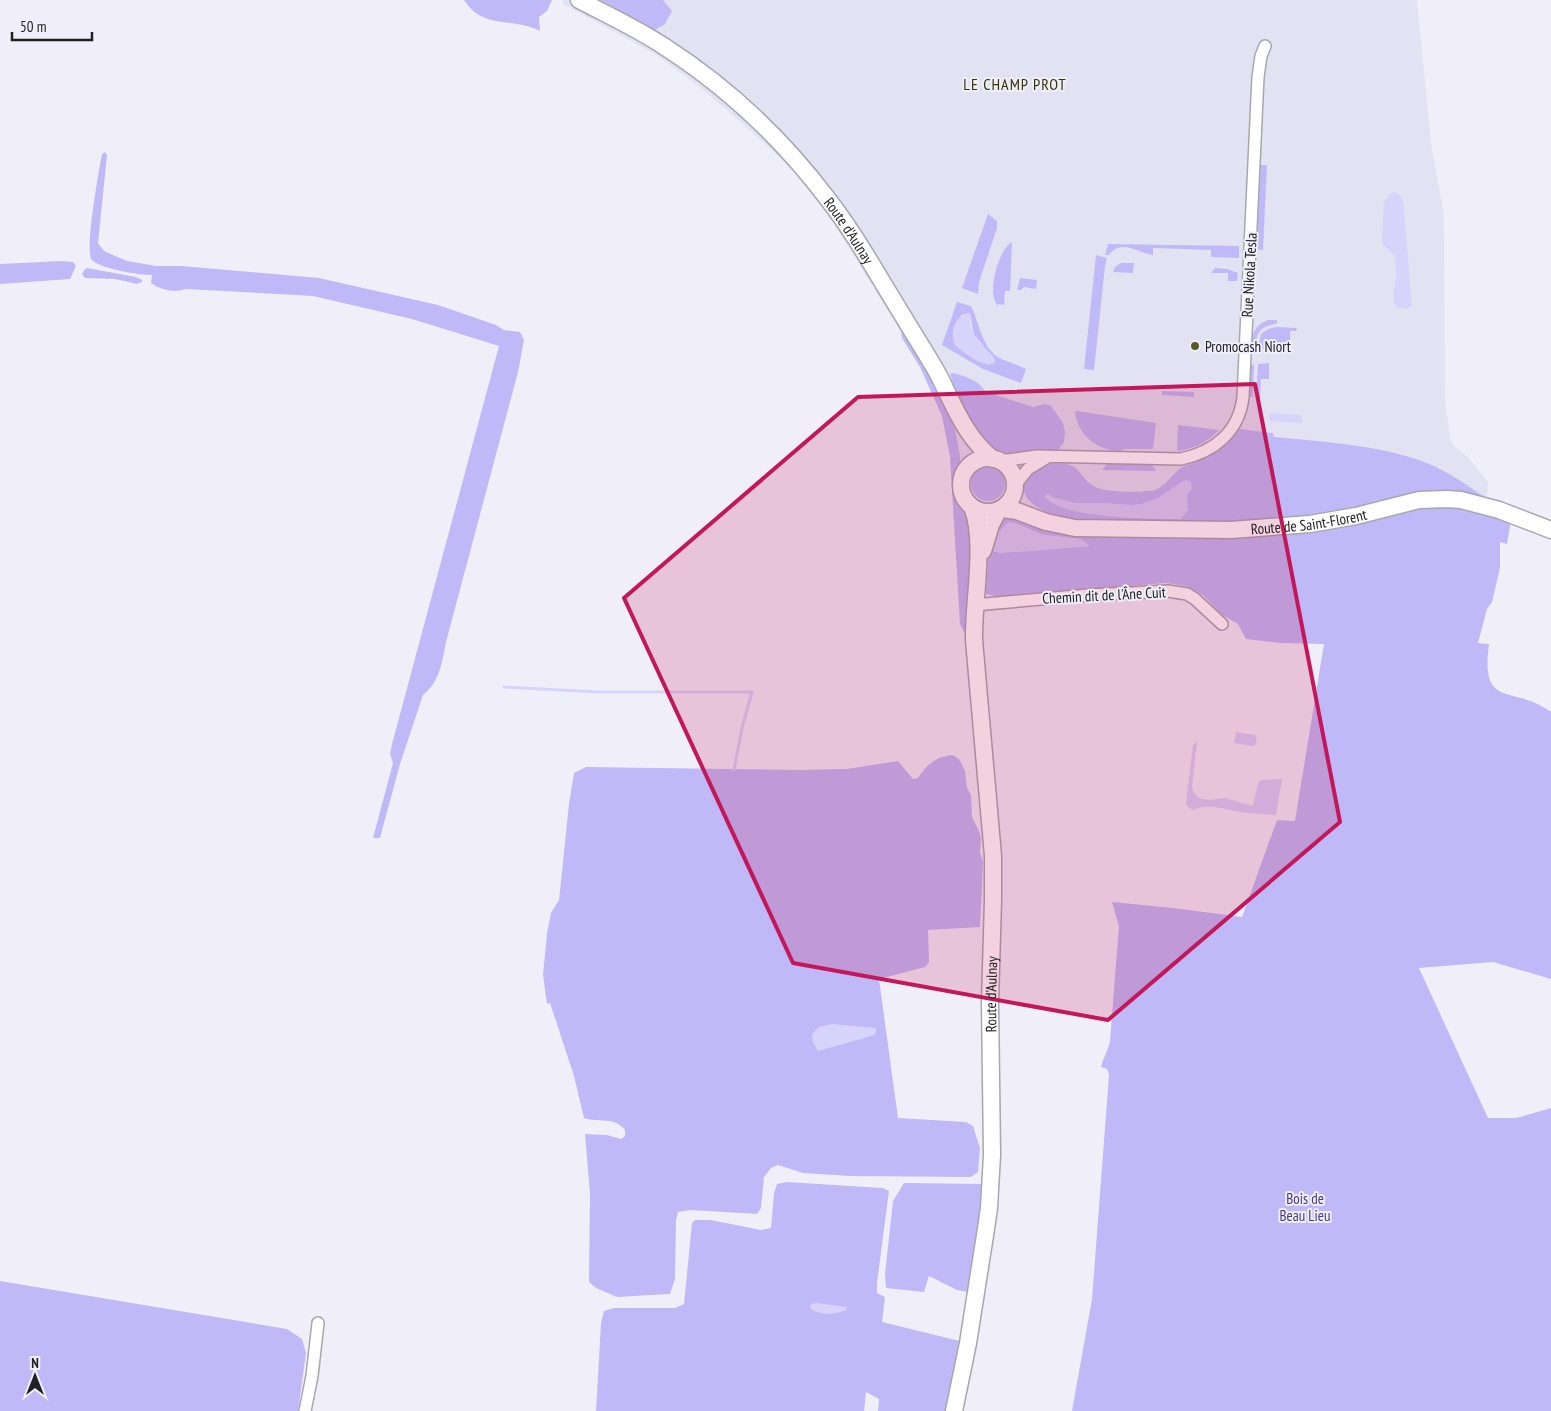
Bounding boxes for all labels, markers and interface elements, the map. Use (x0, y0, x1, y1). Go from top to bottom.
scale bar (12, 10, 92, 42)
text: 50 m (20, 17, 46, 36)
district label: LE CHAMP PROT (963, 74, 1067, 94)
street label: Route d'Aulnay (820, 193, 879, 267)
street label: Rue Nikola Tesla (1237, 232, 1261, 318)
place label: Promocash Niort (1205, 337, 1291, 356)
marker: Promocash Niort (1189, 340, 1201, 352)
street label: Route de Saint-Florent (1250, 504, 1369, 538)
street label: Chemin dit de l'Âne Cuit (1042, 582, 1166, 608)
street label: Route d'Aulnay (980, 955, 1001, 1032)
park label: Bois de Beau Lieu (1279, 1189, 1331, 1225)
north arrow (10, 1351, 60, 1401)
text: N (31, 1354, 39, 1372)

